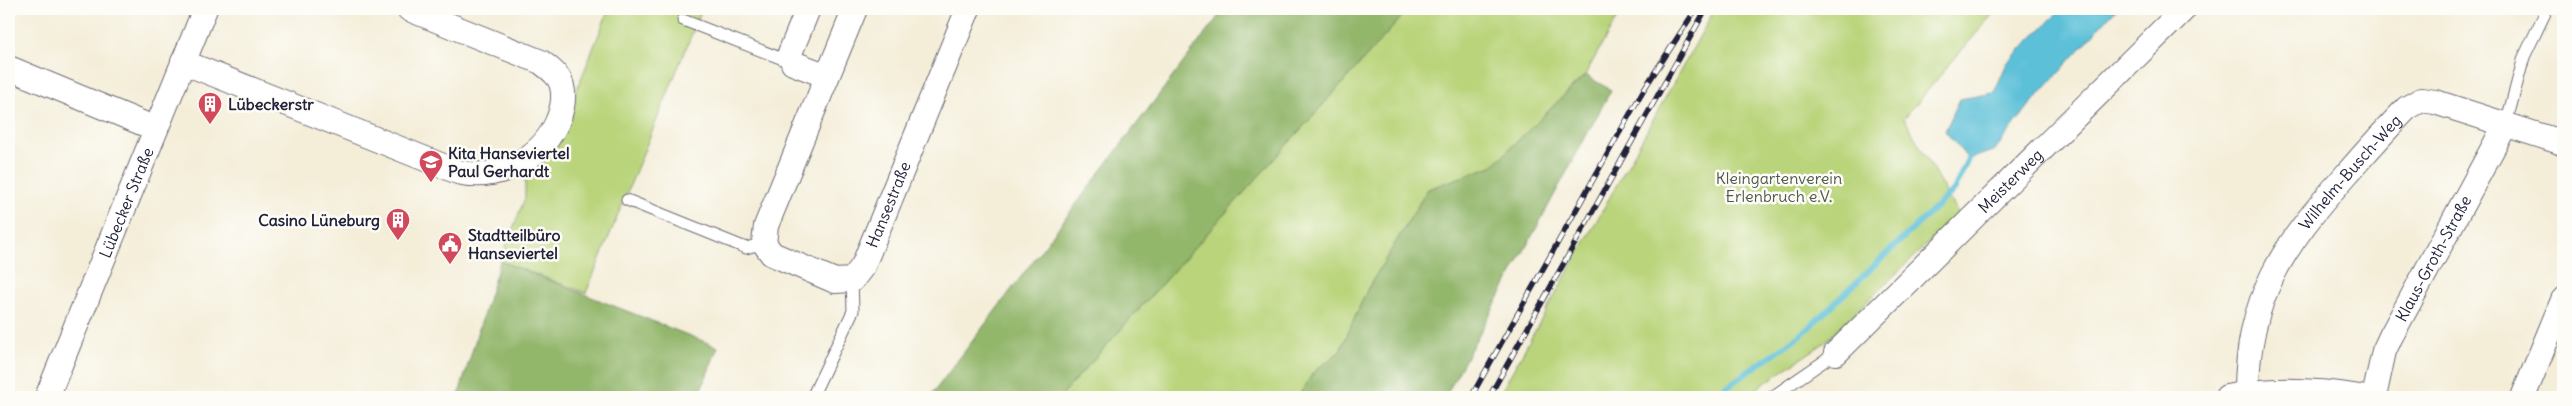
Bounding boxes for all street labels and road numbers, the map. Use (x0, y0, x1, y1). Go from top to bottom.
street label: Wilhelm-Busch-Weg (2294, 110, 2405, 234)
street label: Lübecker Straße (95, 144, 158, 261)
street label: Meisterweg (1974, 145, 2047, 217)
street label: Hansestraße (862, 159, 915, 251)
street label: Klaus-Groth-Straße (2391, 192, 2475, 325)

